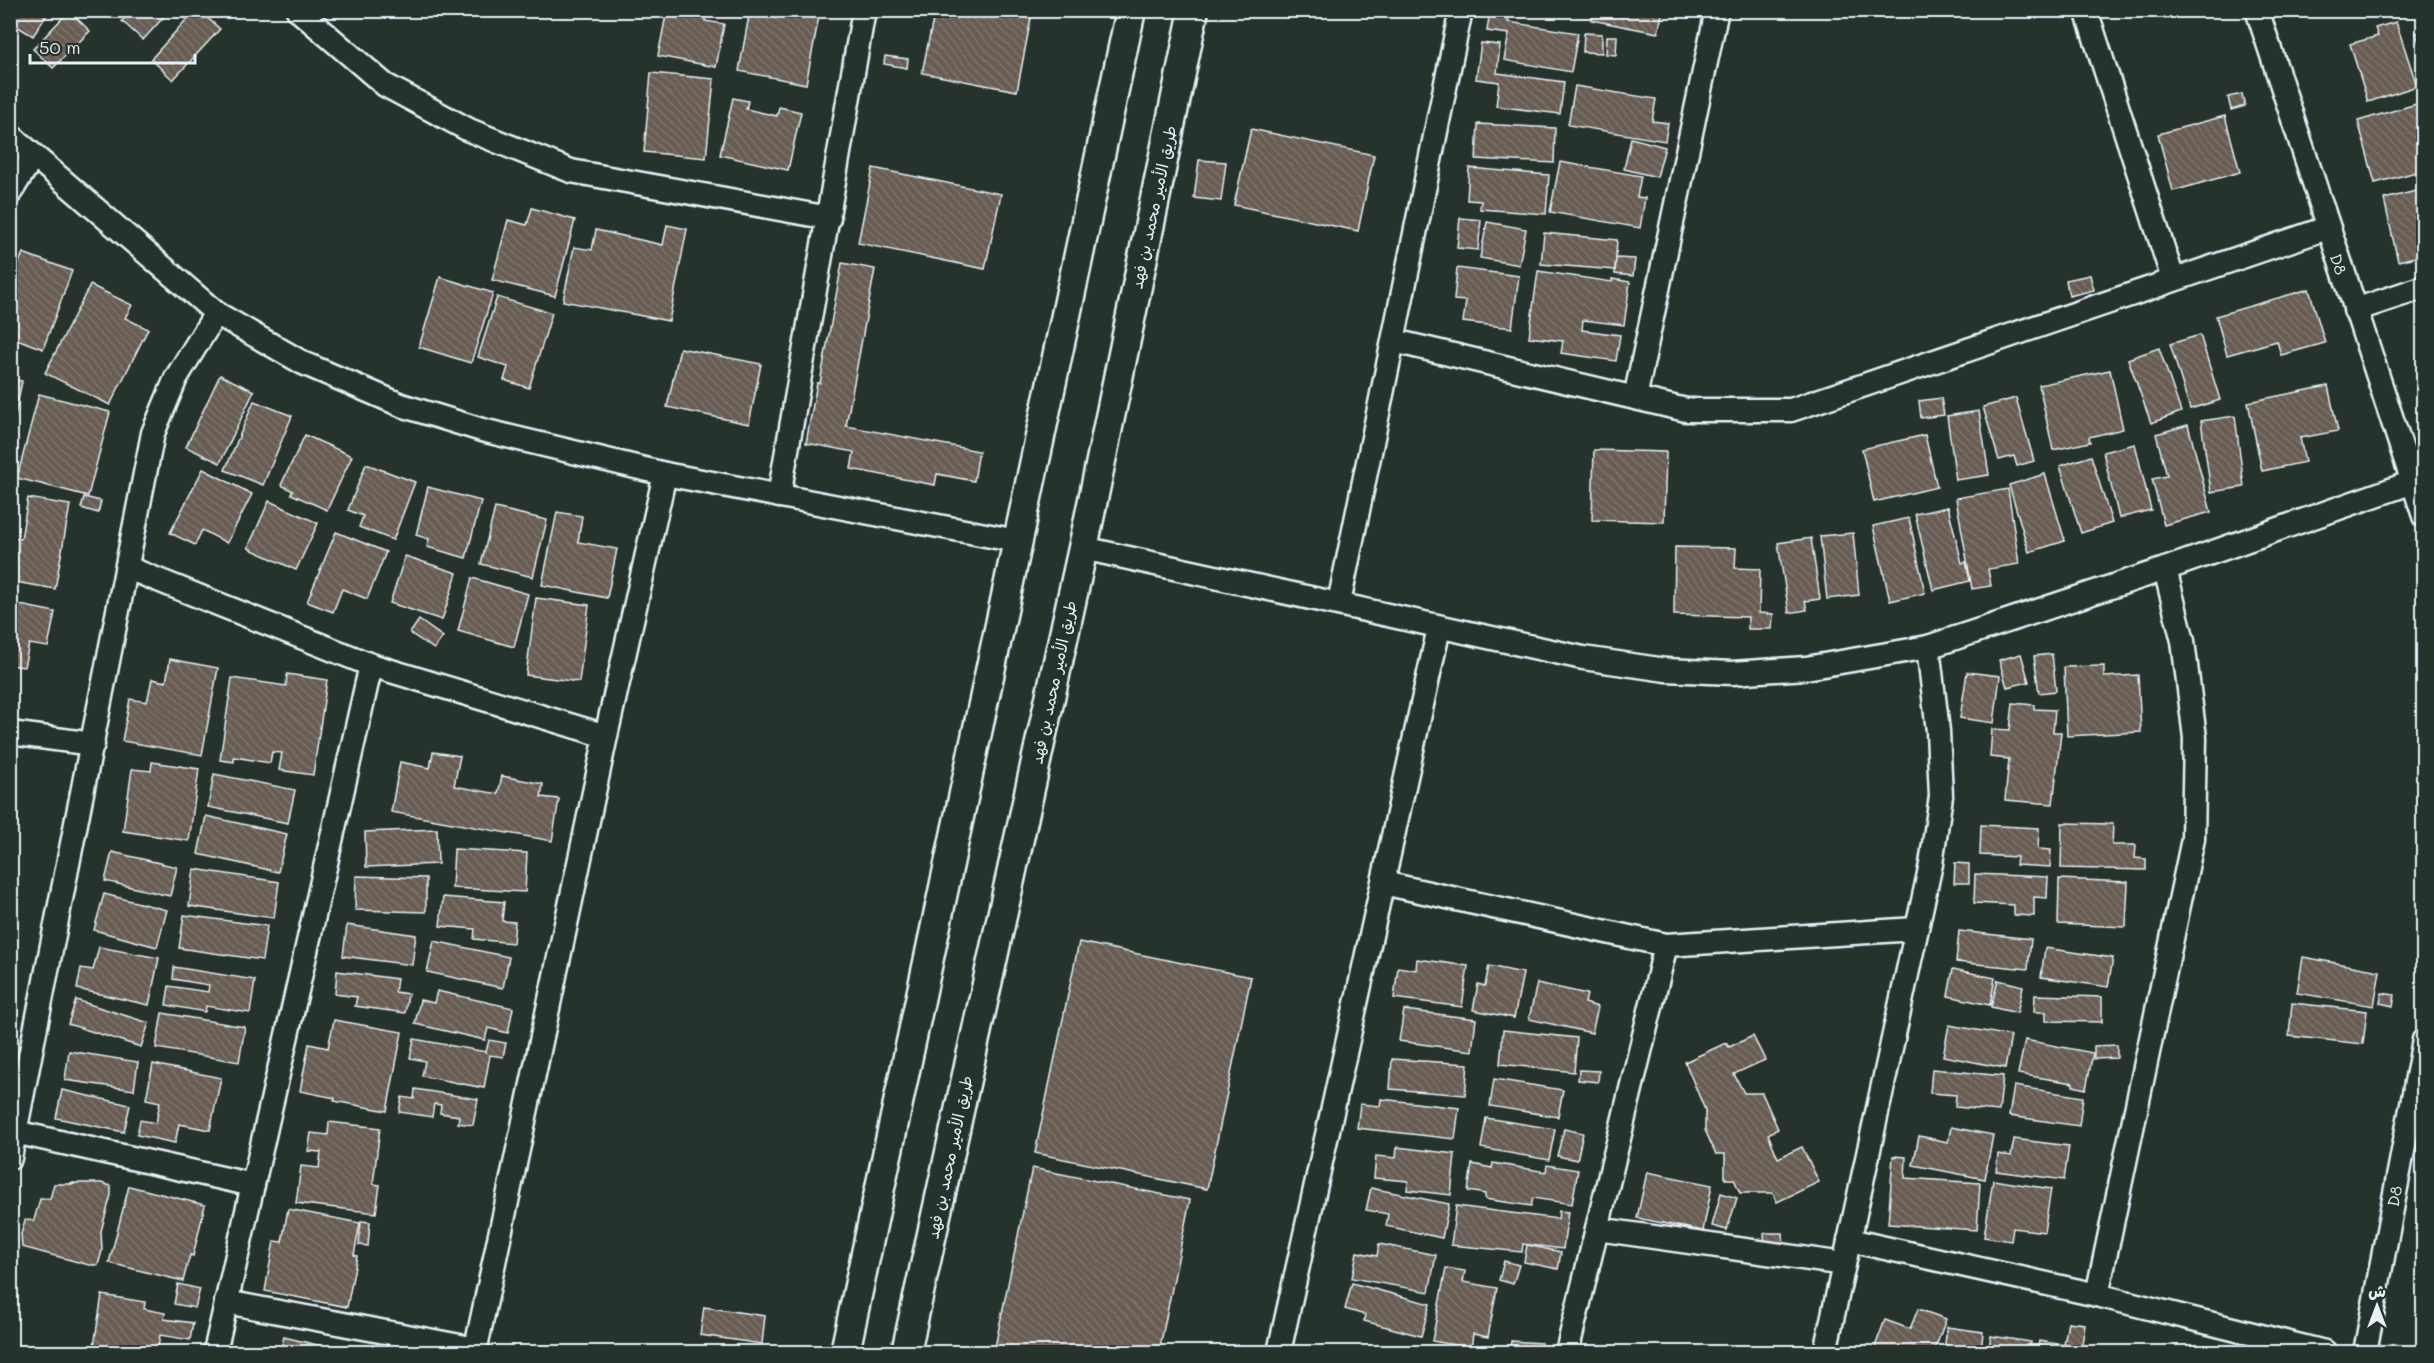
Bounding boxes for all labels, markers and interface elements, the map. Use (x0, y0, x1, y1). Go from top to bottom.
scale bar (30, 27, 195, 65)
text: 50 m (39, 35, 81, 59)
street label: طريق الأمير محمد بن فهد (1125, 123, 1181, 291)
street label: D8 (2326, 251, 2352, 277)
street label: طريق الأمير محمد بن فهد (1025, 598, 1081, 766)
street label: طريق الأمير محمد بن فهد (921, 1073, 977, 1241)
street label: D8 (2382, 1184, 2406, 1208)
north arrow (2347, 1276, 2407, 1336)
text: ش (2368, 1280, 2386, 1301)

